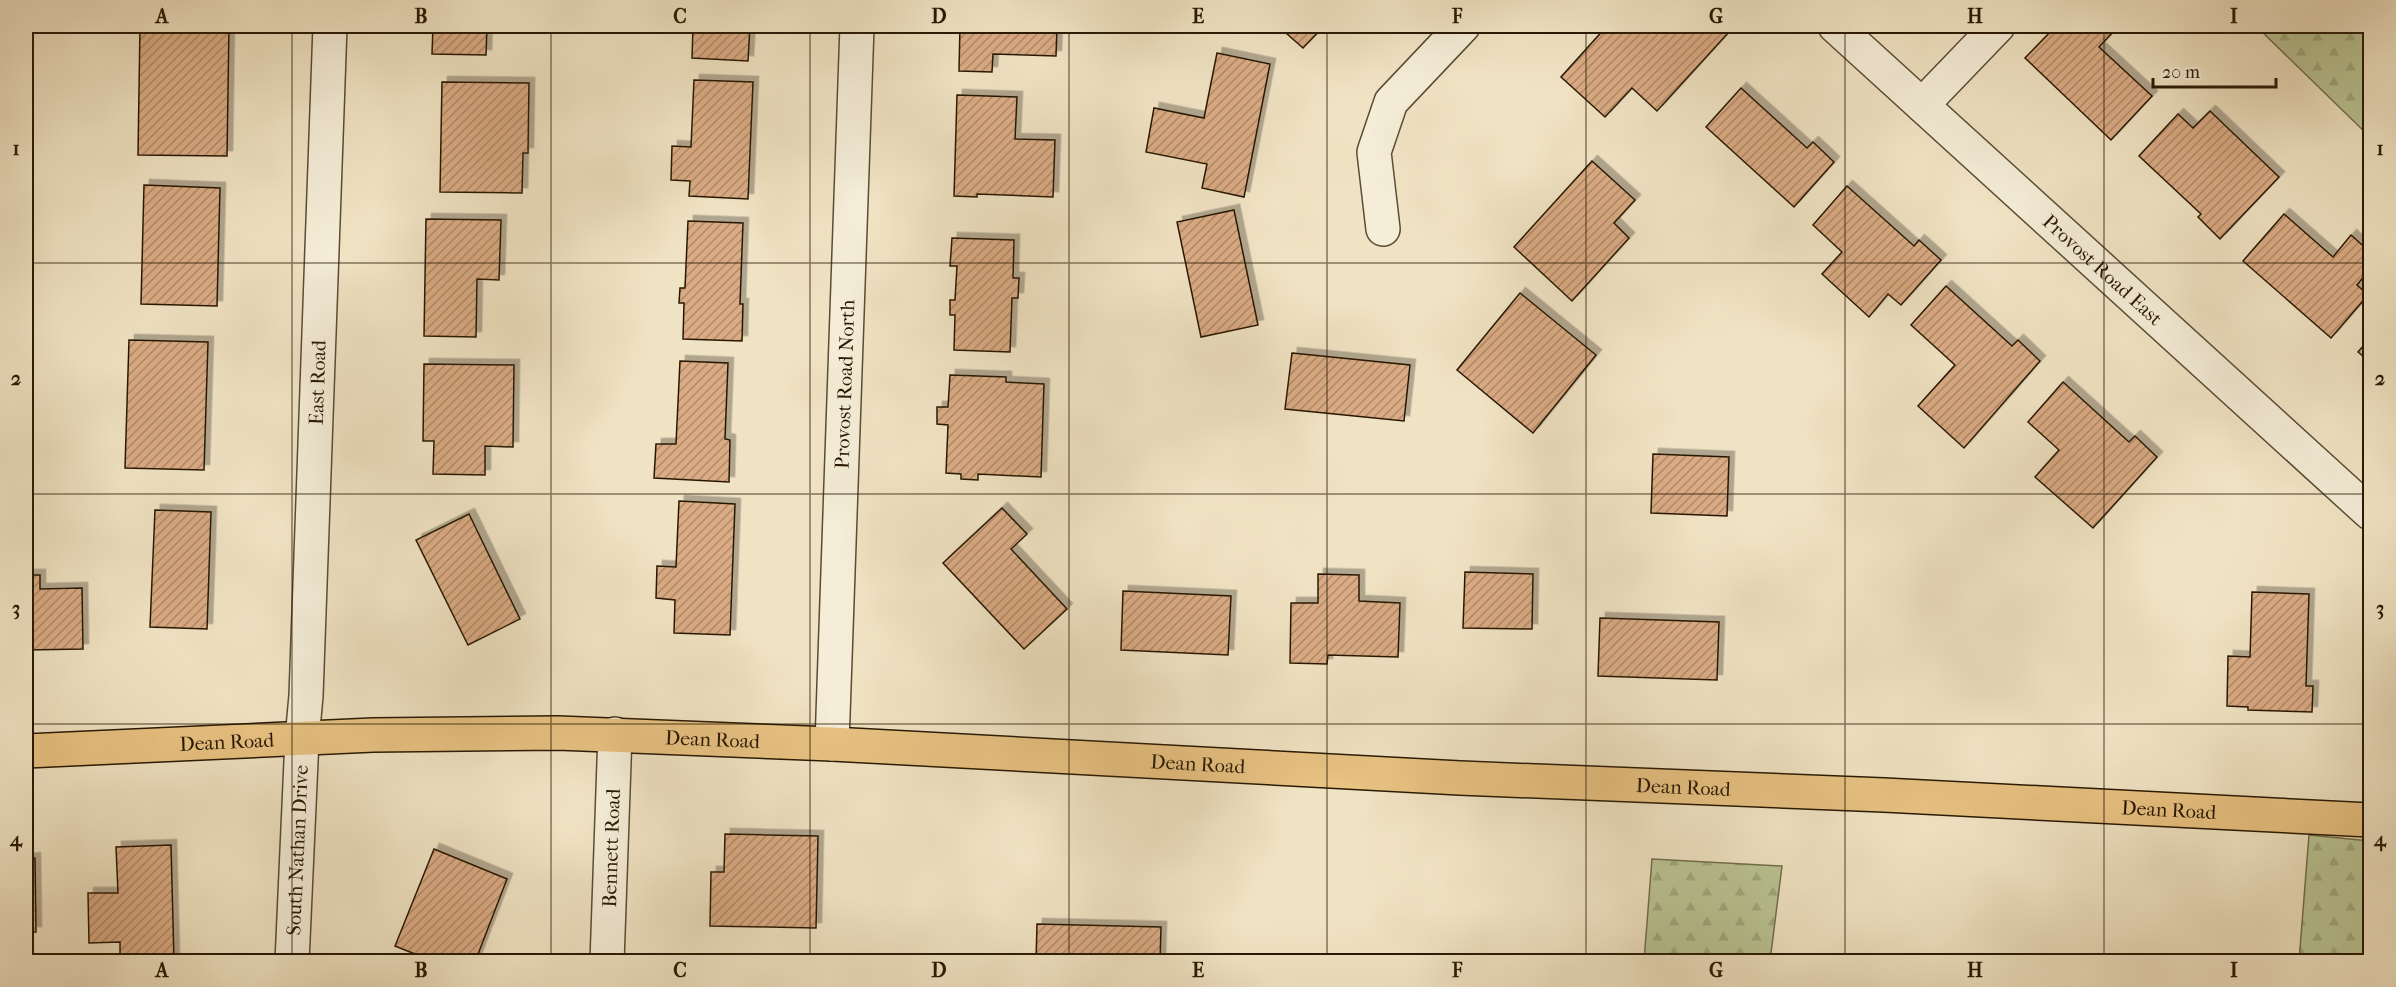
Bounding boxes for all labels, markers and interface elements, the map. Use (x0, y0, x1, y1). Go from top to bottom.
text: A (154, 5, 170, 28)
text: B (414, 5, 428, 28)
text: C (673, 5, 687, 28)
text: D (931, 5, 947, 28)
text: E (1192, 5, 1204, 28)
text: F (1451, 5, 1463, 28)
text: G (1709, 5, 1723, 28)
text: H (1967, 5, 1983, 28)
text: I (2230, 5, 2238, 28)
scale bar (2153, 51, 2276, 89)
text: 20 m (2162, 62, 2200, 83)
text: 1 (12, 137, 20, 160)
text: 1 (2376, 137, 2384, 160)
street label: Provost Road East (2038, 209, 2167, 330)
street label: Provost Road North (830, 298, 859, 469)
street label: East Road (304, 339, 330, 425)
text: 2 (11, 367, 21, 390)
text: 2 (2375, 367, 2385, 390)
text: 3 (12, 597, 20, 620)
text: 3 (2376, 597, 2384, 620)
street label: Dean Road (665, 726, 761, 753)
street label: Dean Road (179, 728, 276, 755)
street label: Dean Road (1150, 750, 1247, 778)
street label: South Nathan Drive (282, 764, 312, 936)
street label: Dean Road (1635, 774, 1732, 800)
street label: Bennett Road (597, 787, 625, 908)
street label: Dean Road (2121, 796, 2218, 824)
text: 4 (9, 828, 23, 852)
text: 4 (2373, 828, 2387, 852)
text: A (154, 959, 170, 982)
text: B (414, 959, 428, 982)
text: C (673, 959, 687, 982)
text: D (931, 959, 947, 982)
text: E (1192, 959, 1204, 982)
text: F (1451, 959, 1463, 982)
text: G (1709, 959, 1723, 982)
text: H (1967, 959, 1983, 982)
text: I (2230, 959, 2238, 982)

